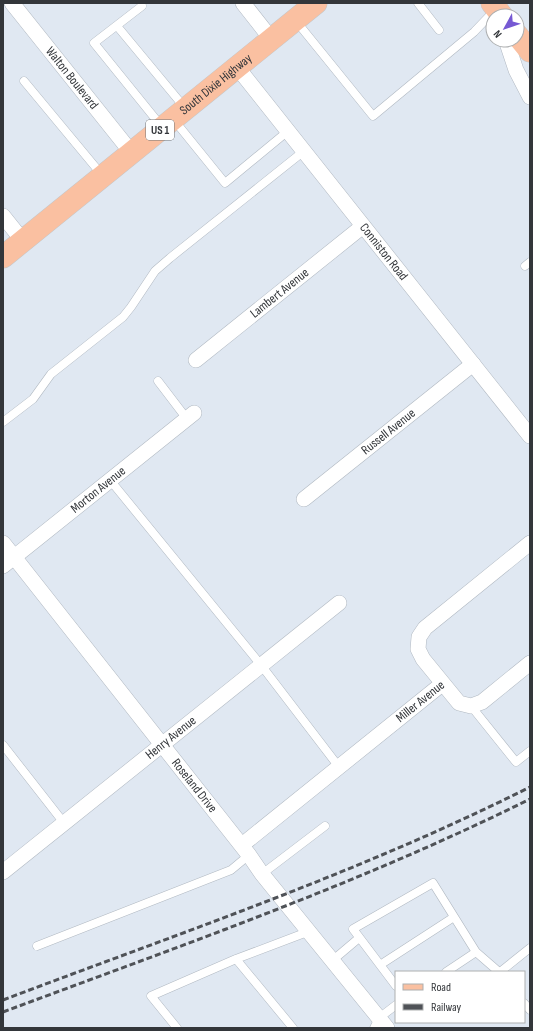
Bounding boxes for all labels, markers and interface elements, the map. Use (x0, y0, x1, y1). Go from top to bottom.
north arrow (485, 8, 525, 48)
text: N (491, 28, 505, 41)
street label: Walton Boulevard (42, 44, 102, 113)
street label: South Dixie Highway (176, 50, 255, 118)
road number: US 1 (146, 120, 174, 140)
street label: Conniston Road (356, 220, 411, 284)
street label: Lambert Avenue (247, 265, 312, 321)
street label: Russell Avenue (358, 405, 419, 458)
street label: Morton Avenue (68, 463, 129, 517)
street label: Miller Avenue (393, 677, 448, 726)
street label: Henry Avenue (142, 713, 199, 763)
street label: Roseland Drive (168, 755, 221, 816)
legend (395, 971, 525, 1023)
text: Road (431, 980, 451, 995)
text: Railway (431, 1000, 462, 1015)

